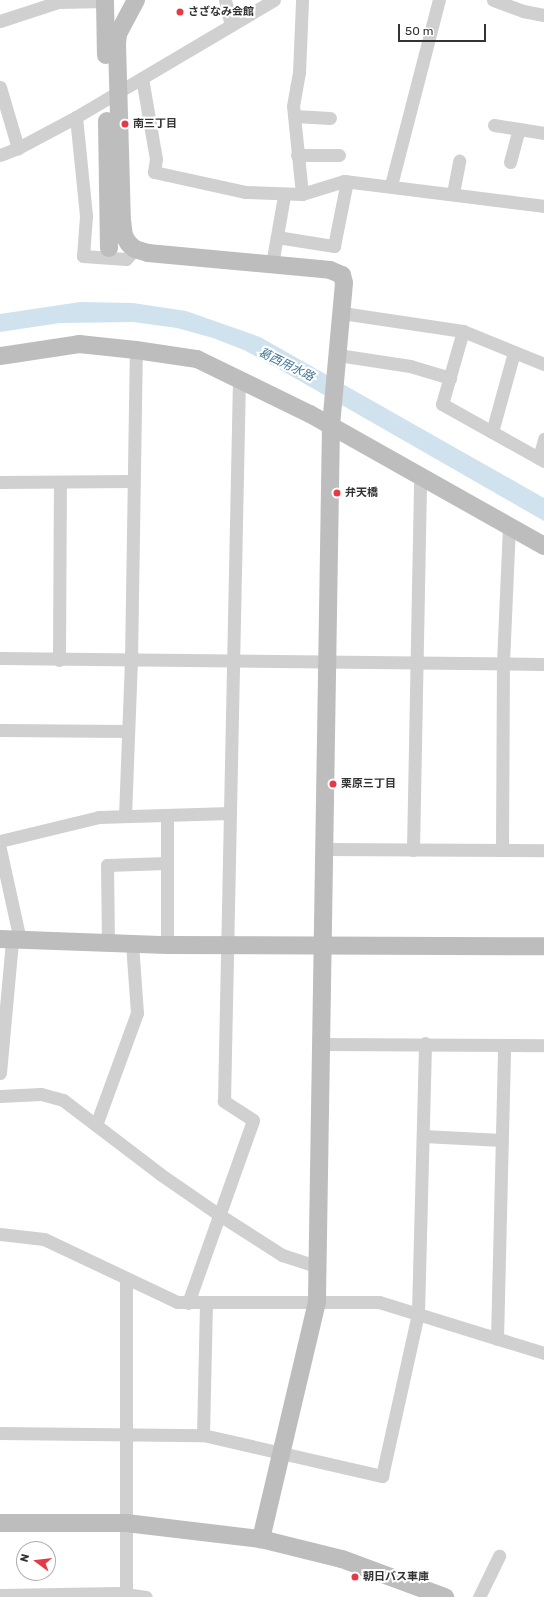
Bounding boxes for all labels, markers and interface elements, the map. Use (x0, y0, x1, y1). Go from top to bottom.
place label: さざなみ会館 (188, 5, 254, 19)
marker: さざなみ会館 (175, 7, 185, 17)
scale bar (400, 16, 488, 42)
text: 50 m (405, 24, 433, 38)
place label: 南三丁目 (133, 117, 177, 131)
marker: 南三丁目 (120, 119, 130, 129)
water label: 葛西用水路 (256, 345, 316, 385)
place label: 弁天橋 (345, 486, 378, 500)
marker: 弁天橋 (332, 488, 342, 498)
place label: 栗原三丁目 (341, 777, 396, 791)
marker: 栗原三丁目 (328, 779, 338, 789)
north arrow (16, 1541, 56, 1581)
text: N (18, 1553, 32, 1564)
place label: 朝日バス車庫 (363, 1570, 429, 1584)
marker: 朝日バス車庫 (350, 1572, 360, 1582)

